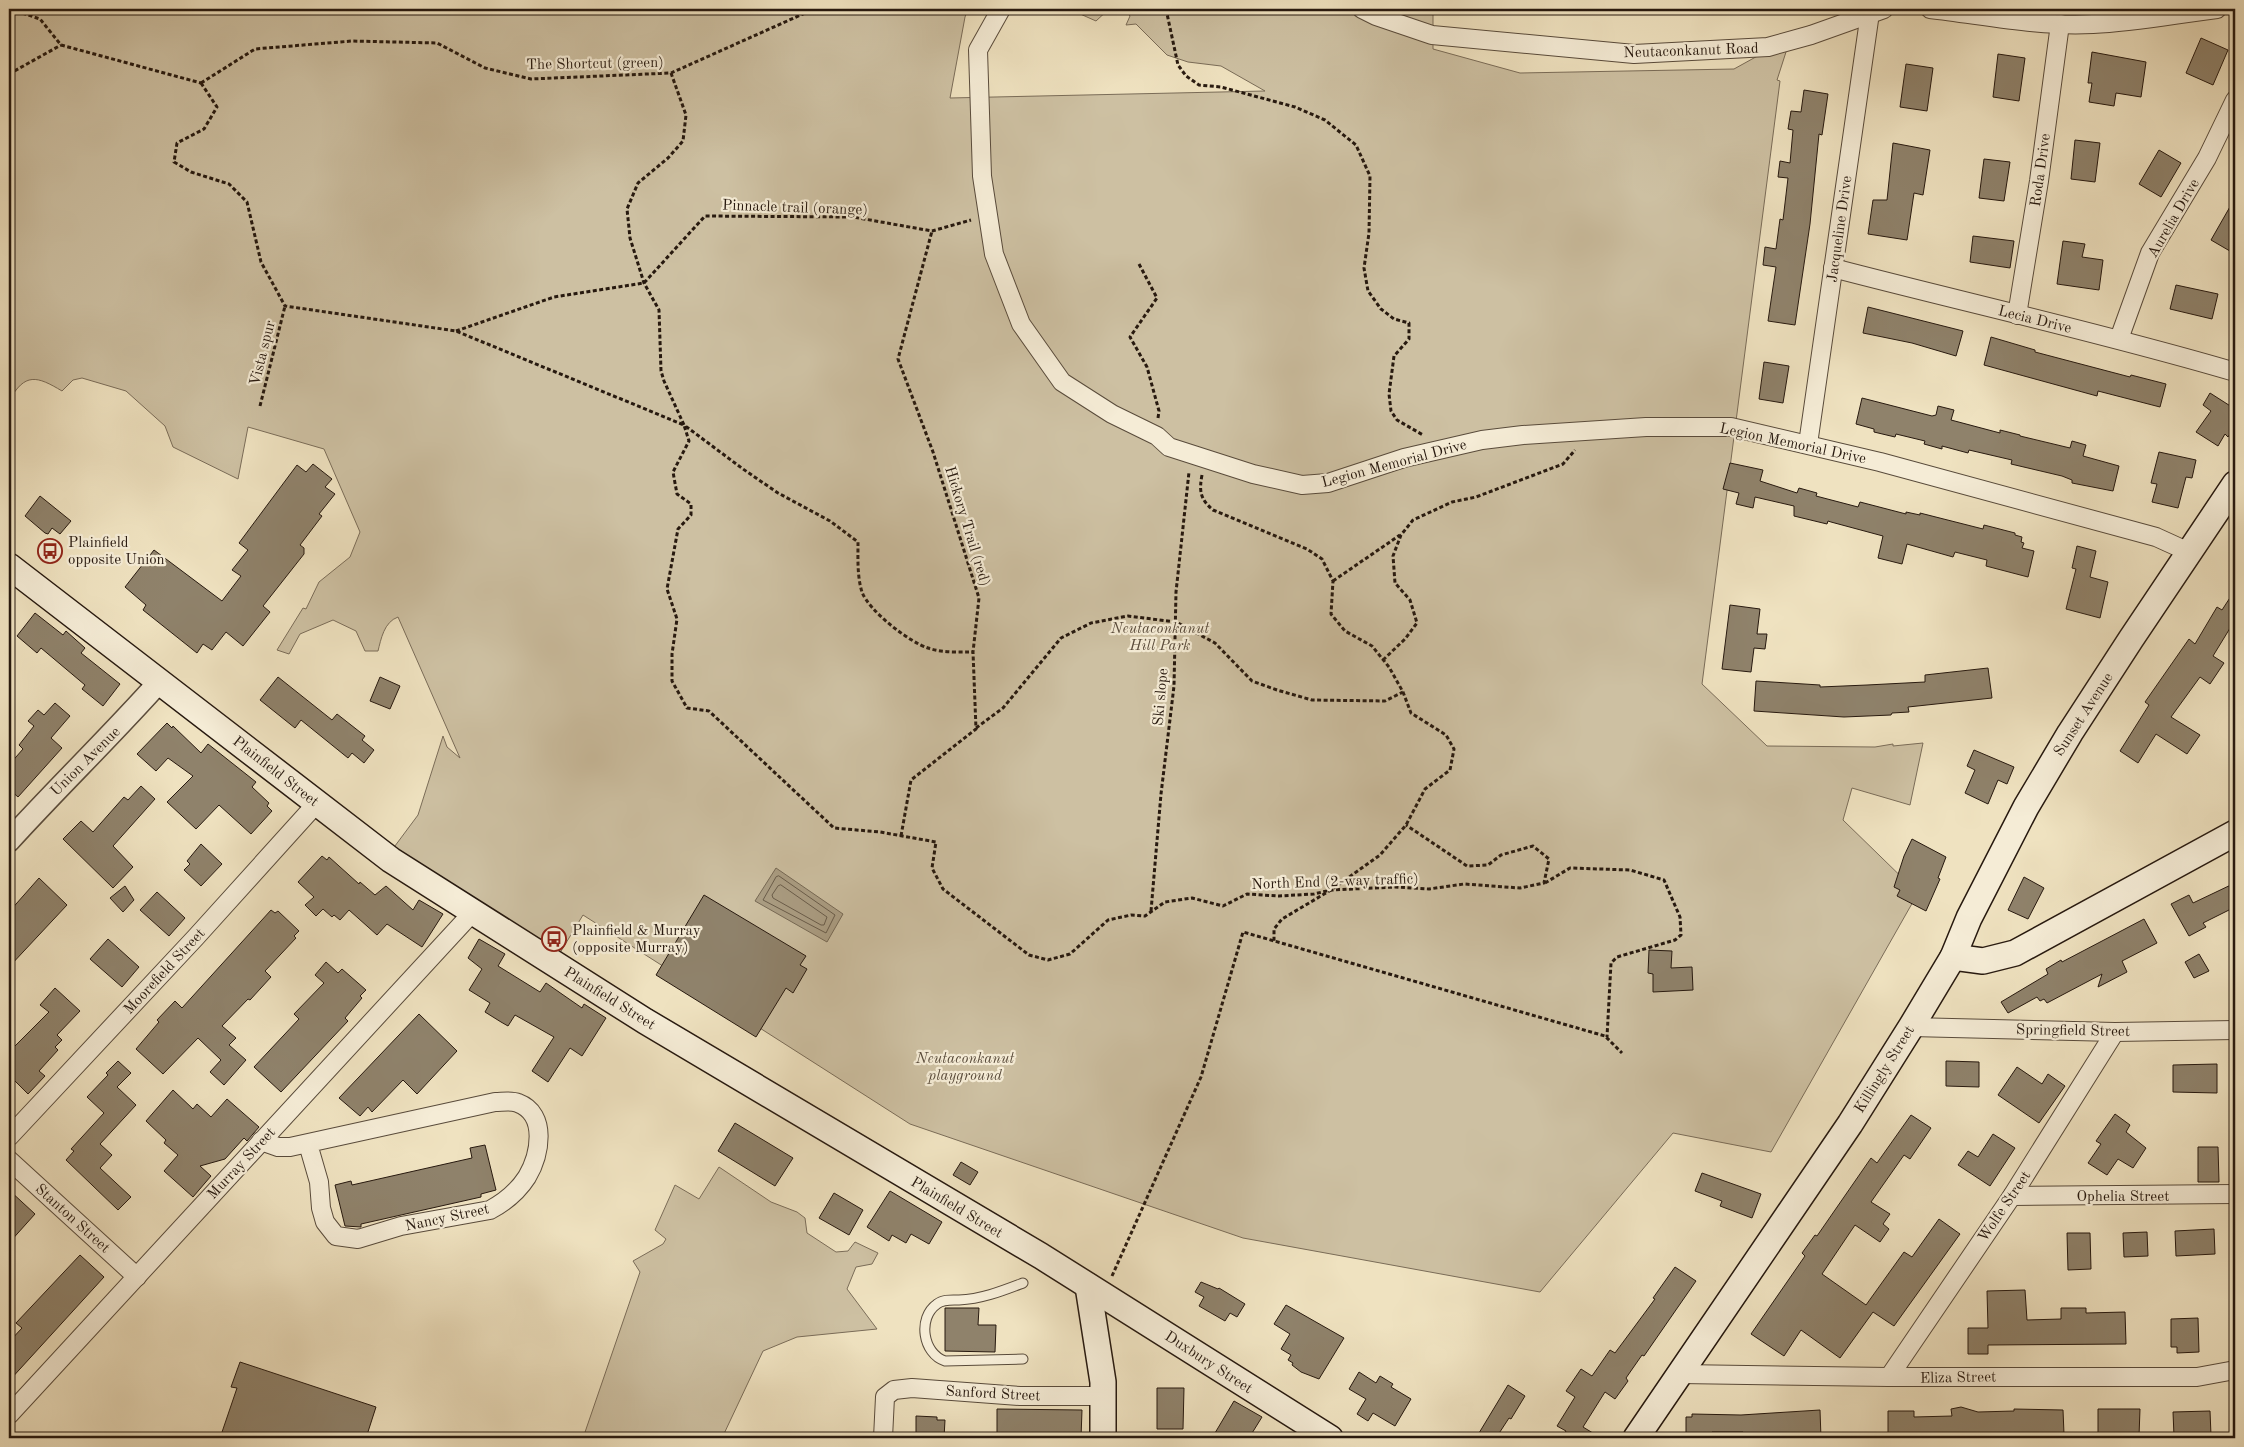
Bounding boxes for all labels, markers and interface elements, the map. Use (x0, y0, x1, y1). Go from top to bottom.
street label: Neutaconkanut Road (1623, 42, 1759, 61)
street label: The Shortcut (green) (526, 56, 664, 73)
street label: Roda Drive (2029, 133, 2054, 208)
street label: Jacqueline Drive (1826, 175, 1855, 284)
street label: Aurelia Drive (2146, 177, 2203, 261)
street label: Pinnacle trail (orange) (722, 198, 868, 219)
street label: Lecia Drive (1996, 304, 2073, 337)
street label: Vista spur (248, 319, 279, 388)
street label: Legion Memorial Drive (1718, 422, 1867, 467)
street label: Legion Memorial Drive (1320, 438, 1469, 491)
street label: Hickory Trail (red) (941, 465, 992, 588)
place label: Plainfield opposite Union (68, 536, 165, 568)
bus stop icon: Plainfield opposite Union (37, 538, 63, 564)
park label: Neutaconkanut Hill Park (1110, 622, 1210, 654)
street label: Ski slope (1151, 667, 1172, 727)
street label: Sunset Avenue (2052, 670, 2117, 759)
street label: Union Avenue (49, 724, 124, 800)
street label: Plainfield Street (229, 734, 321, 810)
street label: North End (2-way traffic) (1251, 872, 1419, 893)
place label: Plainfield & Murray (opposite Murray) (572, 924, 701, 956)
street label: Moorefield Street (122, 926, 208, 1018)
bus stop icon: Plainfield & Murray (opposite Murray) (541, 926, 567, 952)
street label: Plainfield Street (561, 965, 657, 1033)
street label: Springfield Street (2016, 1023, 2130, 1040)
street label: Killingly Street (1852, 1024, 1918, 1116)
park label: Neutaconkanut playground (915, 1052, 1015, 1084)
street label: Murray Street (205, 1125, 279, 1203)
street label: Wolfe Street (1976, 1169, 2034, 1245)
street label: Plainfield Street (908, 1175, 1005, 1242)
street label: Stanton Street (32, 1182, 112, 1256)
street label: Ophelia Street (2077, 1190, 2169, 1205)
street label: Nancy Street (404, 1202, 491, 1235)
street label: Duxbury Street (1162, 1329, 1255, 1397)
street label: Eliza Street (1920, 1370, 1996, 1387)
street label: Sanford Street (945, 1385, 1041, 1404)

